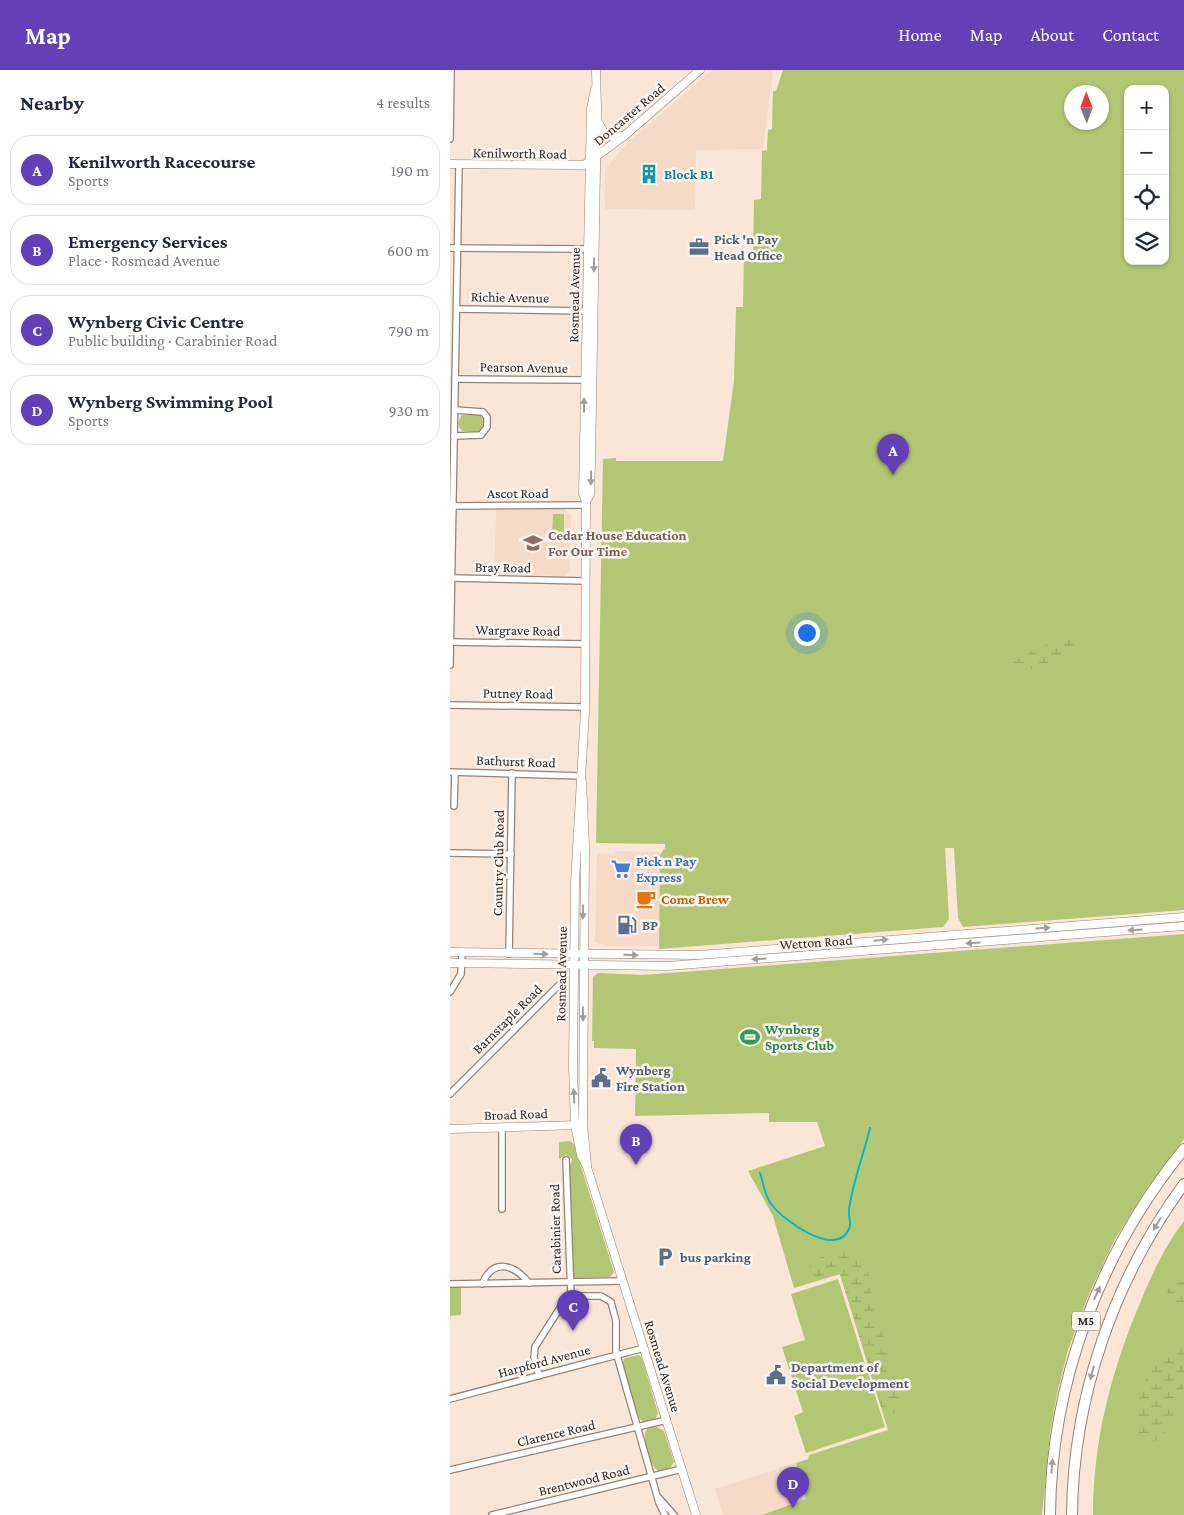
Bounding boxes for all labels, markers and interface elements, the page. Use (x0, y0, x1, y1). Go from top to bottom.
text: Map (25, 22, 71, 49)
text: Home (899, 25, 942, 45)
text: Map (970, 25, 1002, 45)
text: About (1030, 25, 1074, 45)
text: Contact (1102, 25, 1159, 45)
street label: Doncaster Road (590, 79, 668, 148)
north arrow (1064, 85, 1109, 130)
map controls (1124, 85, 1169, 265)
button: + (1124, 85, 1169, 130)
text: Nearby (20, 91, 84, 115)
text: 4 results (376, 94, 430, 111)
button: − (1124, 130, 1169, 175)
street label: Kenilworth Road (473, 144, 568, 162)
text: Kenilworth Racecourse (68, 151, 255, 172)
text: A (32, 162, 42, 179)
text: 190 m (391, 162, 429, 179)
building icon: Block B1 (638, 163, 660, 185)
place label: Block B1 (664, 166, 714, 182)
text: Sports (68, 172, 109, 189)
button: locate (1124, 175, 1169, 220)
button: layers (1124, 220, 1169, 265)
text: Emergency Services (68, 231, 228, 252)
place label: Pick 'n Pay Head Office (714, 231, 783, 263)
office icon: Pick 'n Pay Head Office (688, 236, 710, 258)
text: B (32, 242, 42, 259)
text: 600 m (387, 242, 429, 259)
street label: Rosmead Avenue (565, 247, 583, 343)
text: Place · Rosmead Avenue (68, 252, 220, 269)
one-way arrow (590, 257, 598, 273)
street label: Richie Avenue (471, 288, 549, 306)
text: Wynberg Civic Centre (68, 311, 244, 332)
text: C (32, 322, 42, 339)
text: 790 m (389, 322, 429, 339)
text: Public building · Carabinier Road (68, 332, 278, 349)
street label: Pearson Avenue (480, 358, 568, 376)
text: Wynberg Swimming Pool (68, 391, 273, 412)
one-way arrow (580, 396, 588, 412)
text: D (31, 402, 43, 419)
text: 930 m (389, 402, 429, 419)
text: Sports (68, 412, 109, 429)
pin: A (877, 434, 909, 475)
one-way arrow (586, 470, 594, 486)
street label: Ascot Road (487, 485, 550, 501)
place label: Cedar House Education For Our Time (548, 527, 687, 559)
school or university icon: Cedar House Education For Our Time (522, 532, 544, 554)
street label: Bray Road (475, 559, 532, 576)
your location (794, 620, 820, 646)
street label: Wargrave Road (475, 621, 561, 639)
street label: Putney Road (483, 684, 554, 702)
street label: Bathurst Road (476, 752, 557, 770)
street label: Country Club Road (489, 809, 507, 916)
place label: Pick n Pay Express (636, 853, 696, 885)
supermarket icon: Pick n Pay Express (610, 858, 632, 880)
cafe icon: Come Brew (635, 888, 657, 910)
place label: Come Brew (661, 891, 730, 907)
one-way arrow (579, 905, 587, 921)
fuel station icon: BP (616, 914, 638, 936)
place label: BP (642, 917, 658, 933)
one-way arrow (1035, 924, 1051, 932)
street label: Rosmead Avenue (552, 926, 570, 1022)
one-way arrow (1127, 927, 1143, 935)
street label: Wetton Road (779, 931, 854, 953)
one-way arrow (873, 935, 889, 943)
one-way arrow (965, 939, 981, 947)
one-way arrow (534, 950, 550, 958)
one-way arrow (624, 951, 640, 959)
one-way arrow (751, 956, 767, 964)
street label: Barnstaple Road (469, 981, 545, 1057)
one-way arrow (579, 1006, 587, 1022)
place label: Wynberg Sports Club (764, 1021, 834, 1053)
sports icon: Wynberg Sports Club (739, 1026, 761, 1048)
place label: Wynberg Fire Station (615, 1062, 685, 1094)
public building icon: Wynberg Fire Station (590, 1067, 612, 1089)
one-way arrow (570, 1088, 578, 1104)
street label: Broad Road (484, 1105, 549, 1123)
pin: B (620, 1124, 652, 1165)
street label: Carabinier Road (546, 1183, 564, 1274)
one-way arrow (1152, 1218, 1161, 1231)
parking icon: bus parking (654, 1246, 676, 1268)
place label: bus parking (679, 1249, 751, 1265)
one-way arrow (1093, 1286, 1101, 1300)
pin: C (557, 1290, 589, 1331)
road number: M5 (1072, 1312, 1100, 1330)
street label: Rosmead Avenue (641, 1318, 685, 1414)
street label: Harpford Avenue (496, 1341, 592, 1381)
place label: Department of Social Development (791, 1359, 910, 1391)
public building icon: Department of Social Development (765, 1364, 787, 1386)
one-way arrow (1088, 1365, 1096, 1380)
street label: Clarence Road (515, 1416, 597, 1450)
one-way arrow (1048, 1458, 1056, 1474)
street label: Brentwood Road (537, 1461, 632, 1499)
pin: D (777, 1467, 809, 1508)

